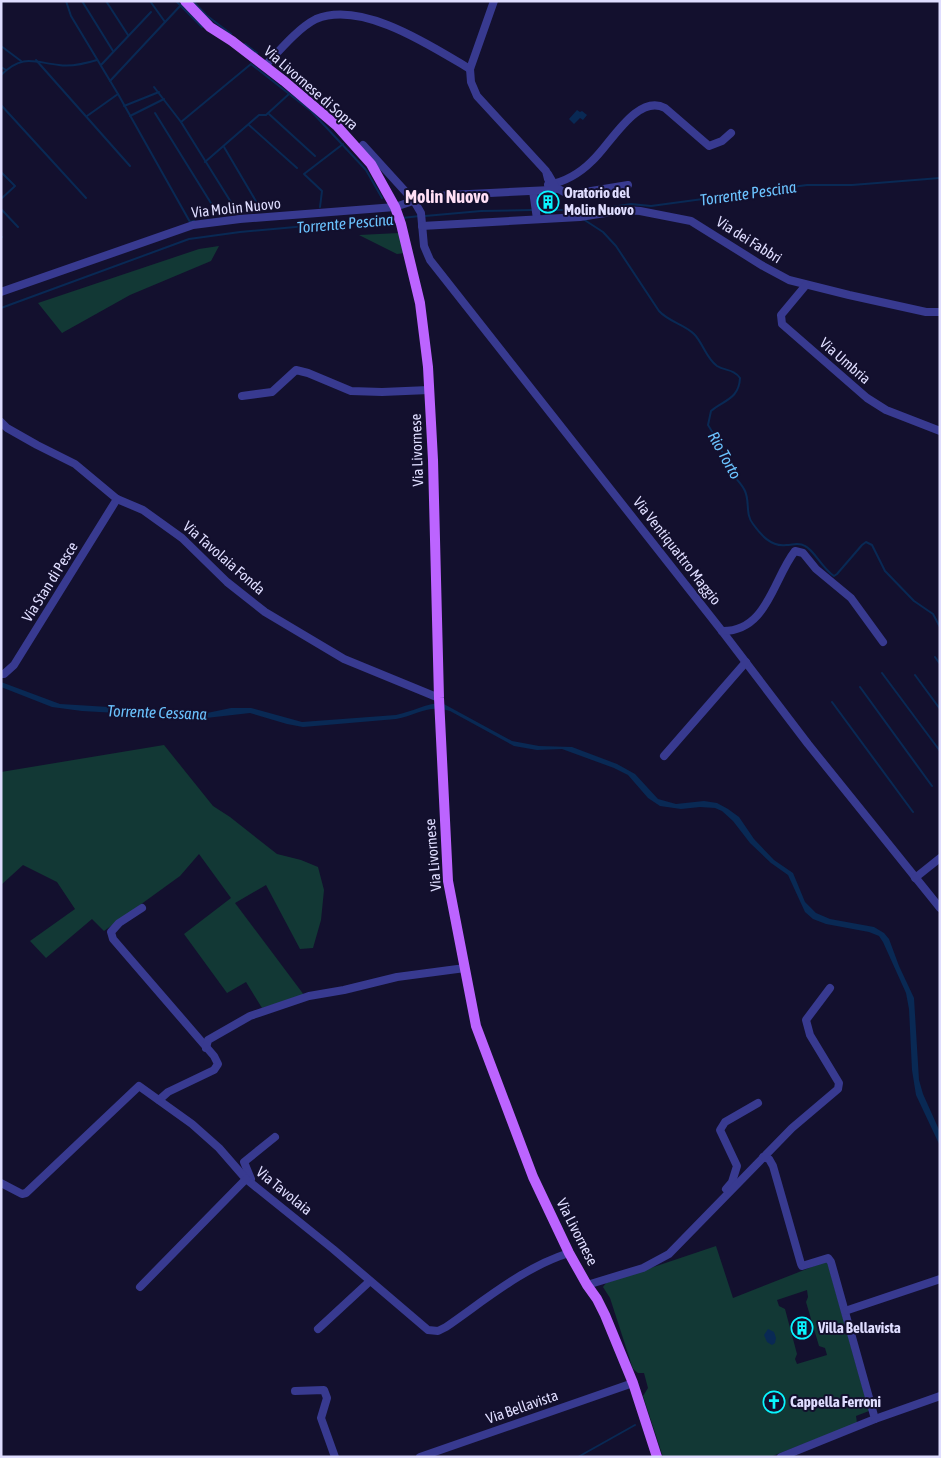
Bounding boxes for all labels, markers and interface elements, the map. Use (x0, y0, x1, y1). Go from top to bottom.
street label: Via Livornese di Sopra (261, 42, 362, 133)
water label: Torrente Pescina (699, 177, 798, 209)
place label: Oratorio del Molin Nuovo (564, 184, 634, 218)
district label: Molin Nuovo (405, 186, 489, 207)
building icon: Oratorio del Molin Nuovo (536, 190, 560, 214)
street label: Via Molin Nuovo (190, 194, 281, 221)
water label: Torrente Pescina (296, 210, 395, 236)
street label: Via dei Fabbri (713, 213, 785, 266)
street label: Via Umbria (817, 334, 874, 387)
street label: Via Livornese (407, 413, 426, 487)
water label: Rio Torto (705, 428, 745, 482)
street label: Via Ventiquattro Maggio (630, 493, 725, 608)
street label: Via Tavolaia Fonda (180, 517, 269, 598)
street label: Via Stan di Pesce (18, 538, 81, 625)
water label: Torrente Cessana (107, 701, 208, 723)
street label: Via Livornese (421, 818, 444, 892)
street label: Via Tavolaia (253, 1163, 316, 1218)
street label: Via Livornese (553, 1195, 602, 1268)
building icon: Villa Bellavista (790, 1316, 814, 1340)
place label: Villa Bellavista (817, 1319, 901, 1336)
street label: Via Bellavista (484, 1386, 560, 1427)
church icon: Cappella Ferroni (762, 1390, 786, 1414)
place label: Cappella Ferroni (790, 1393, 881, 1410)

